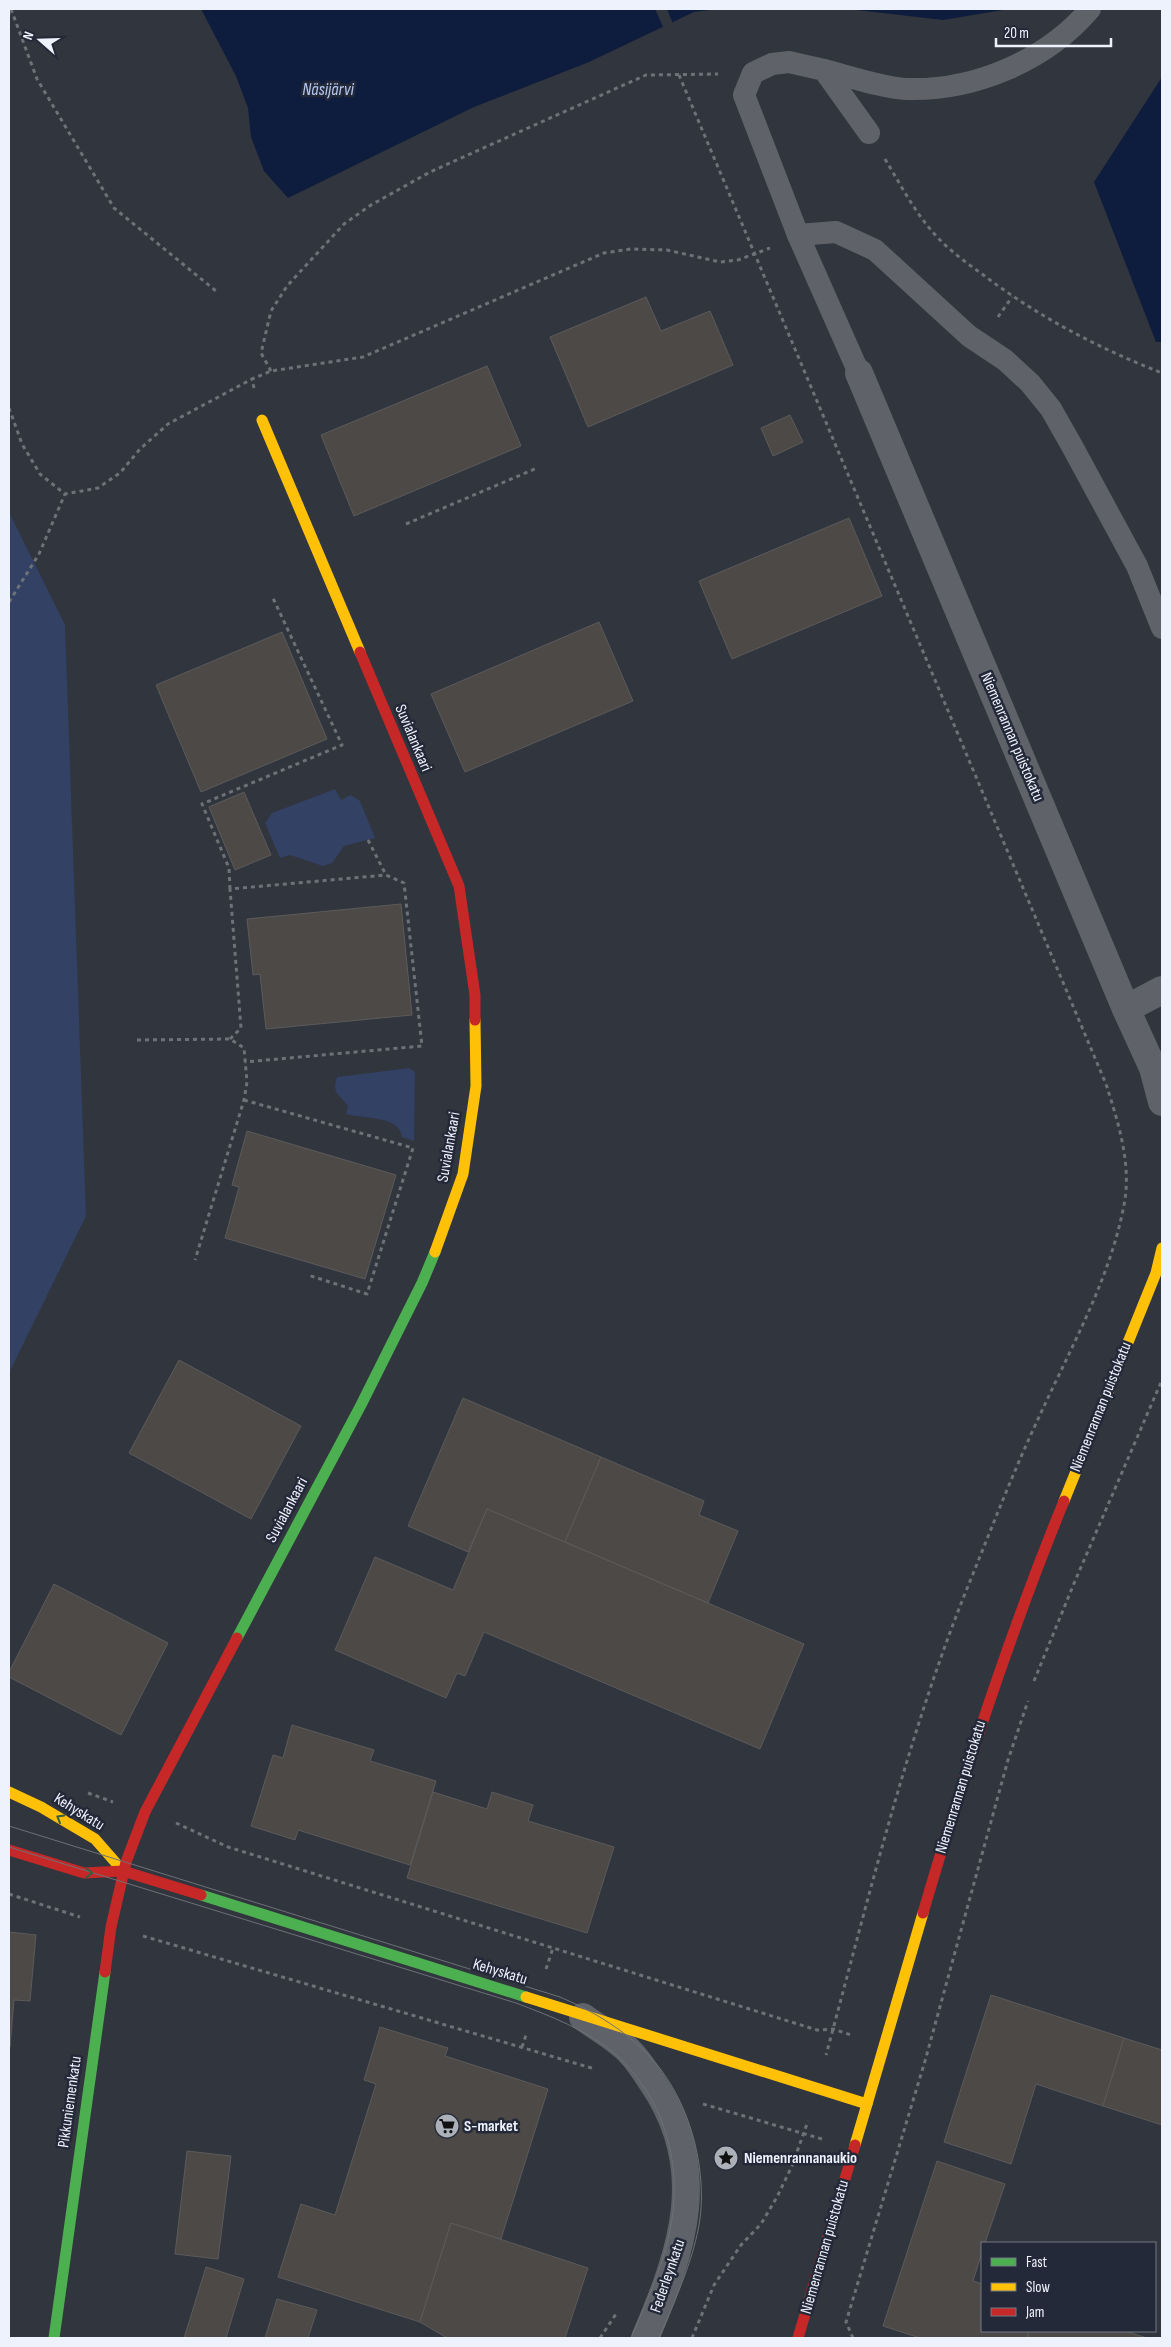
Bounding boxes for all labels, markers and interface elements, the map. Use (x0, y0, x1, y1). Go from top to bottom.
north arrow (15, 15, 65, 65)
scale bar (996, 15, 1111, 47)
text: 20 m (1004, 24, 1029, 43)
text: N (19, 29, 38, 42)
water label: Näsijärvi (302, 79, 355, 100)
street label: Niemenrannan puistokatu (976, 670, 1048, 804)
street label: Suvialankaari (390, 702, 436, 774)
street label: Suvialankaari (433, 1110, 465, 1184)
street label: Niemenrannan puistokatu (1066, 1339, 1136, 1475)
street label: Suvialankaari (262, 1474, 312, 1546)
street label: Niemenrannan puistokatu (932, 1718, 990, 1856)
street label: Kehyskatu (50, 1789, 108, 1835)
one-way arrow (57, 1815, 66, 1825)
one-way arrow (85, 1867, 93, 1878)
street label: Kehyskatu (470, 1955, 530, 1989)
street label: Pikkuniemenkatu (54, 2055, 86, 2149)
supermarket icon: S-market (434, 2113, 460, 2139)
place label: S-market (464, 2117, 518, 2136)
place icon: Niemenrannanaukio (713, 2145, 739, 2171)
place label: Niemenrannanaukio (744, 2149, 857, 2168)
street label: Niemenrannan puistokatu (797, 2178, 853, 2316)
street label: Federleynkatu (647, 2237, 689, 2315)
legend (981, 2242, 1156, 2332)
text: Fast (1026, 2253, 1048, 2272)
text: Slow (1026, 2278, 1050, 2297)
text: Jam (1025, 2303, 1044, 2322)

